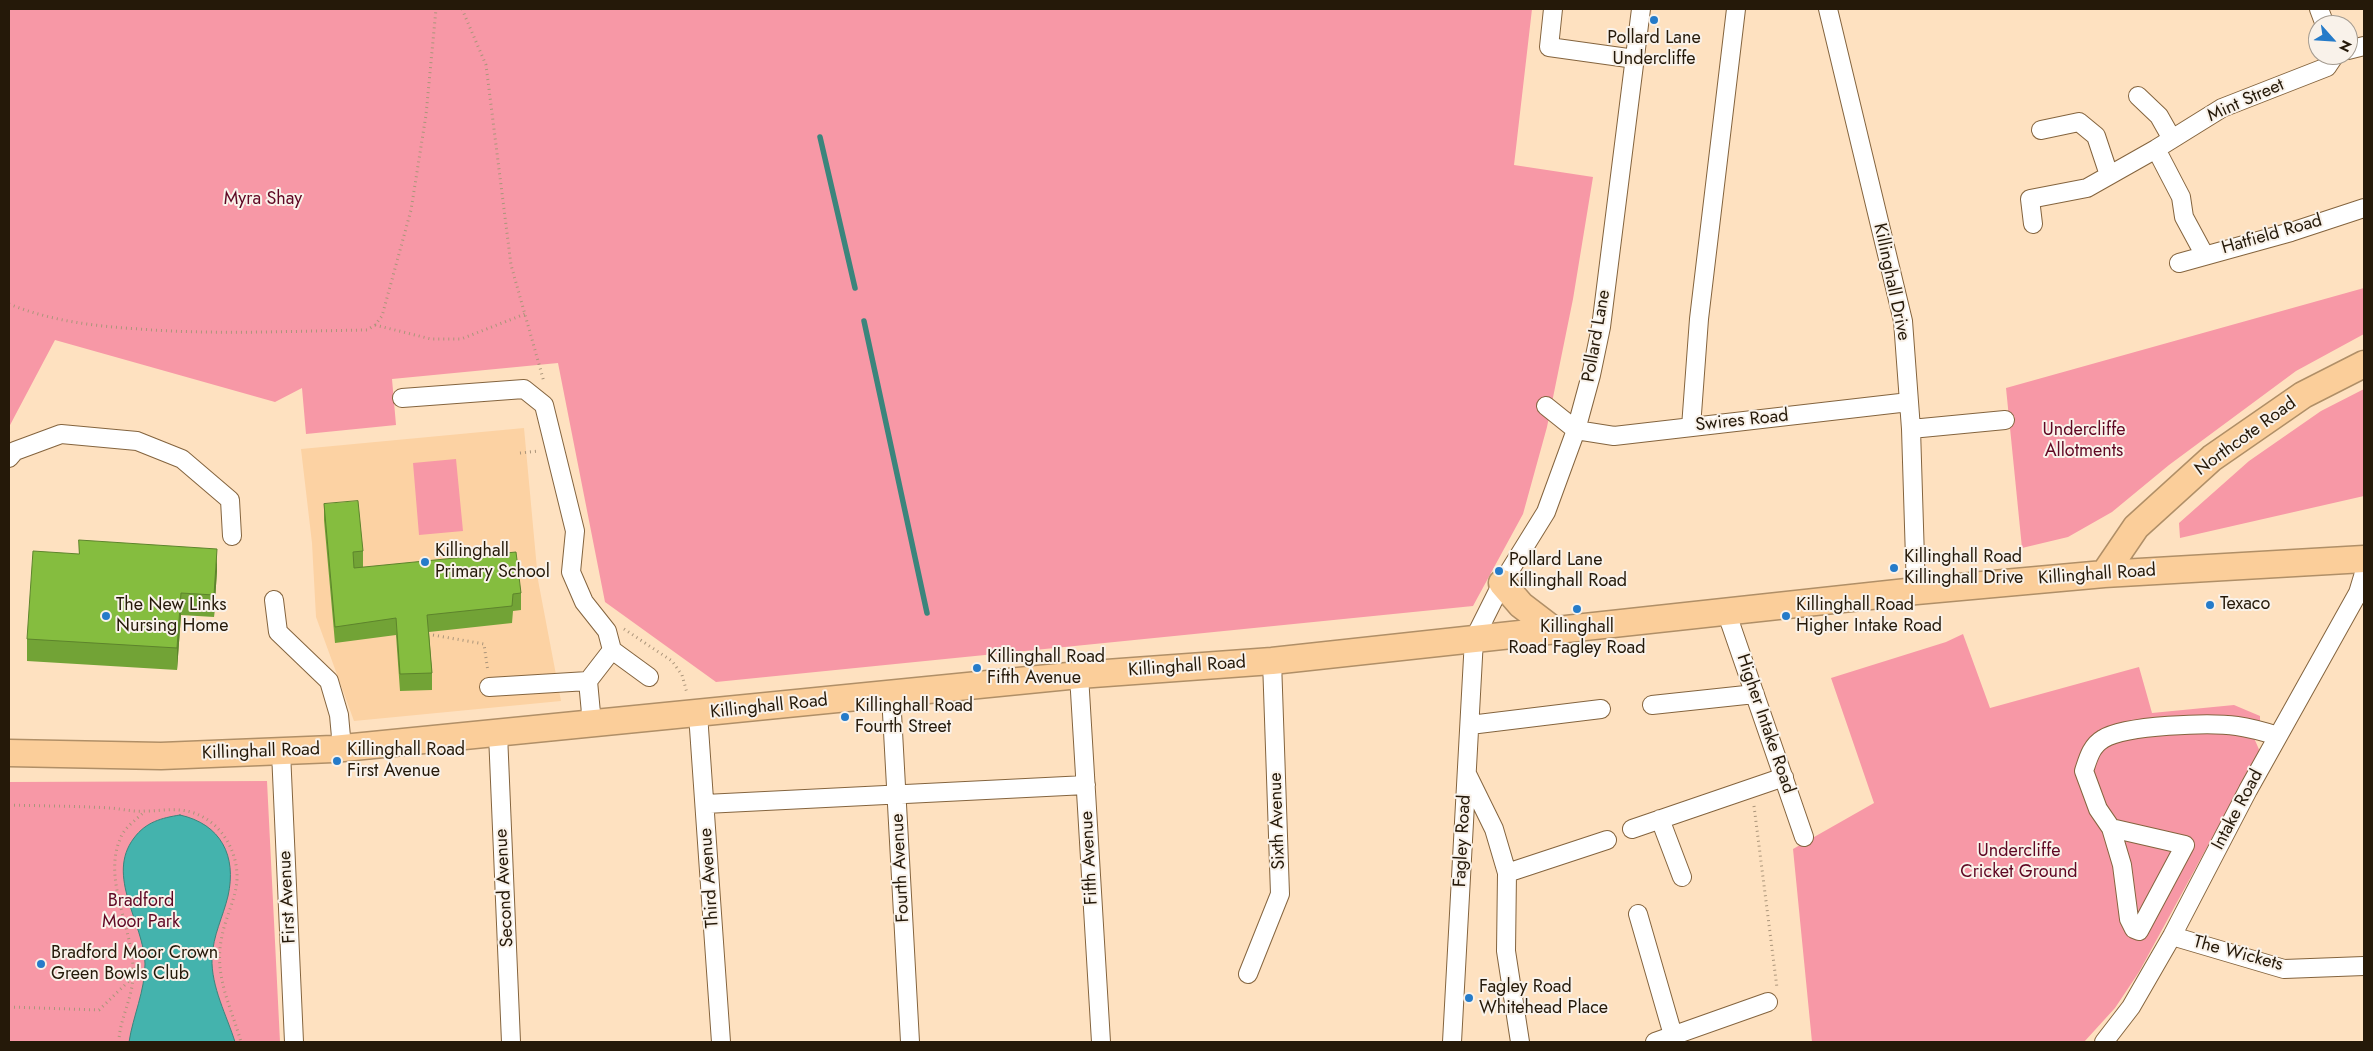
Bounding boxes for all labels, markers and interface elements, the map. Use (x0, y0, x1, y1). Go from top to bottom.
marker: Pollard Lane Undercliffe (1648, 14, 1660, 26)
north arrow (2308, 15, 2358, 65)
place label: Pollard Lane Undercliffe (1607, 28, 1701, 70)
text: N (2334, 37, 2357, 56)
street label: Mint Street (2204, 75, 2288, 127)
park label: Myra Shay (224, 189, 302, 211)
street label: Hatfield Road (2219, 210, 2325, 260)
street label: Killinghall Drive (1868, 221, 1914, 343)
street label: Pollard Lane (1578, 288, 1616, 384)
street label: Northcote Road (2191, 393, 2301, 481)
street label: Swires Road (1694, 405, 1790, 437)
park label: Undercliffe Allotments (2042, 420, 2126, 462)
place label: Killinghall Primary School (435, 541, 550, 584)
place label: Killinghall Road Killinghall Drive (1904, 547, 2023, 590)
place label: Pollard Lane Killinghall Road (1509, 550, 1627, 592)
marker: Killinghall Primary School (419, 556, 431, 568)
street label: Killinghall Road (2037, 560, 2157, 590)
marker: Killinghall Road Killinghall Drive (1888, 562, 1900, 574)
marker: Pollard Lane Killinghall Road (1493, 565, 1505, 577)
place label: Texaco (2220, 594, 2270, 616)
place label: The New Links Nursing Home (116, 595, 229, 638)
place label: Killinghall Road Higher Intake Road (1796, 595, 1942, 638)
marker: Texaco (2204, 599, 2216, 611)
marker: Killinghall Road Fagley Road (1571, 603, 1583, 615)
marker: The New Links Nursing Home (100, 610, 112, 622)
marker: Killinghall Road Higher Intake Road (1780, 610, 1792, 622)
place label: Killinghall Road Fagley Road (1509, 617, 1645, 660)
place label: Killinghall Road Fifth Avenue (987, 647, 1105, 690)
street label: Higher Intake Road (1731, 651, 1799, 797)
street label: Killinghall Road (1127, 652, 1247, 682)
marker: Killinghall Road Fifth Avenue (971, 662, 983, 674)
street label: Killinghall Road (709, 690, 829, 724)
place label: Killinghall Road Fourth Street (855, 696, 973, 739)
marker: Killinghall Road Fourth Street (839, 711, 851, 723)
street label: Killinghall Road (202, 739, 320, 765)
place label: Killinghall Road First Avenue (347, 740, 465, 782)
marker: Killinghall Road First Avenue (331, 755, 343, 767)
street label: Intake Road (2208, 766, 2268, 854)
street label: Sixth Avenue (1266, 772, 1290, 870)
street label: Fagley Road (1450, 794, 1476, 888)
street label: Fifth Avenue (1077, 810, 1103, 906)
street label: Fourth Avenue (887, 813, 915, 923)
street label: Third Avenue (696, 827, 724, 929)
street label: Second Avenue (491, 828, 519, 948)
park label: Undercliffe Cricket Ground (1960, 841, 2078, 884)
street label: First Avenue (275, 850, 301, 944)
park label: Bradford Moor Park (102, 891, 180, 934)
street label: The Wickets (2191, 932, 2285, 976)
place label: Bradford Moor Crown Green Bowls Club (51, 943, 218, 986)
marker: Bradford Moor Crown Green Bowls Club (35, 958, 47, 970)
place label: Fagley Road Whitehead Place (1479, 977, 1608, 1020)
marker: Fagley Road Whitehead Place (1463, 992, 1475, 1004)

